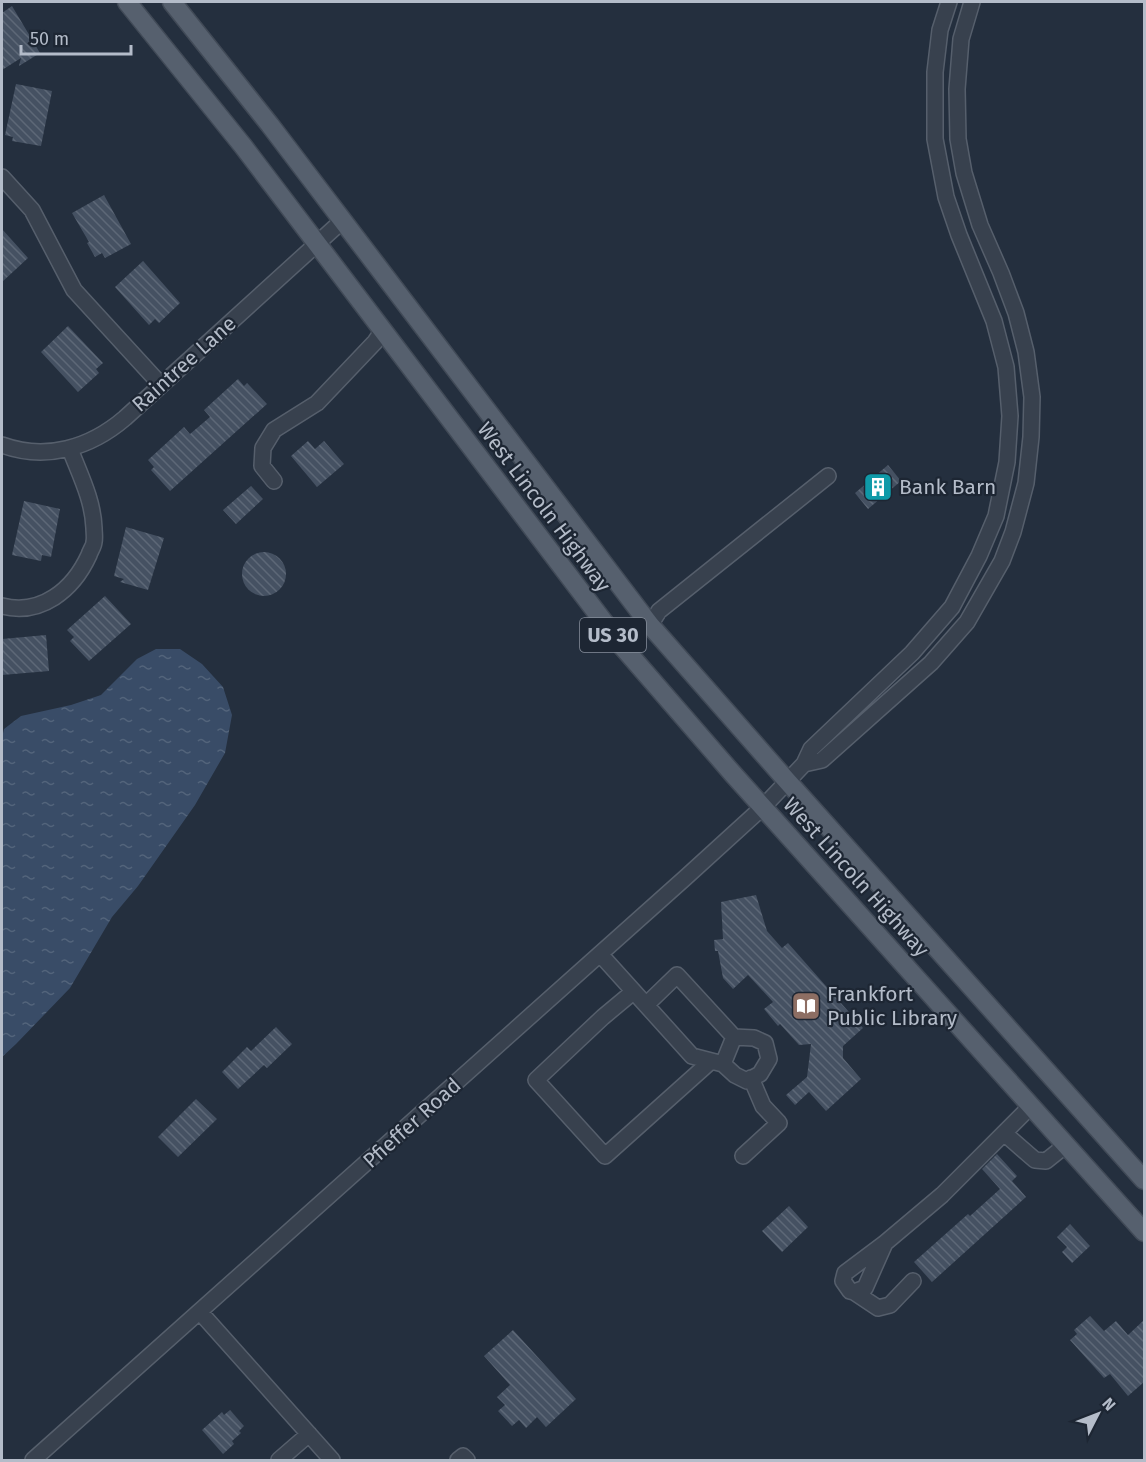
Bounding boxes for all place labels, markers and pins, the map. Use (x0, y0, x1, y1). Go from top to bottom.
building icon: Bank Barn (862, 471, 894, 503)
place label: Bank Barn (899, 474, 996, 500)
place label: Frankfort Public Library (827, 981, 958, 1031)
library icon: Frankfort Public Library (790, 990, 822, 1022)

